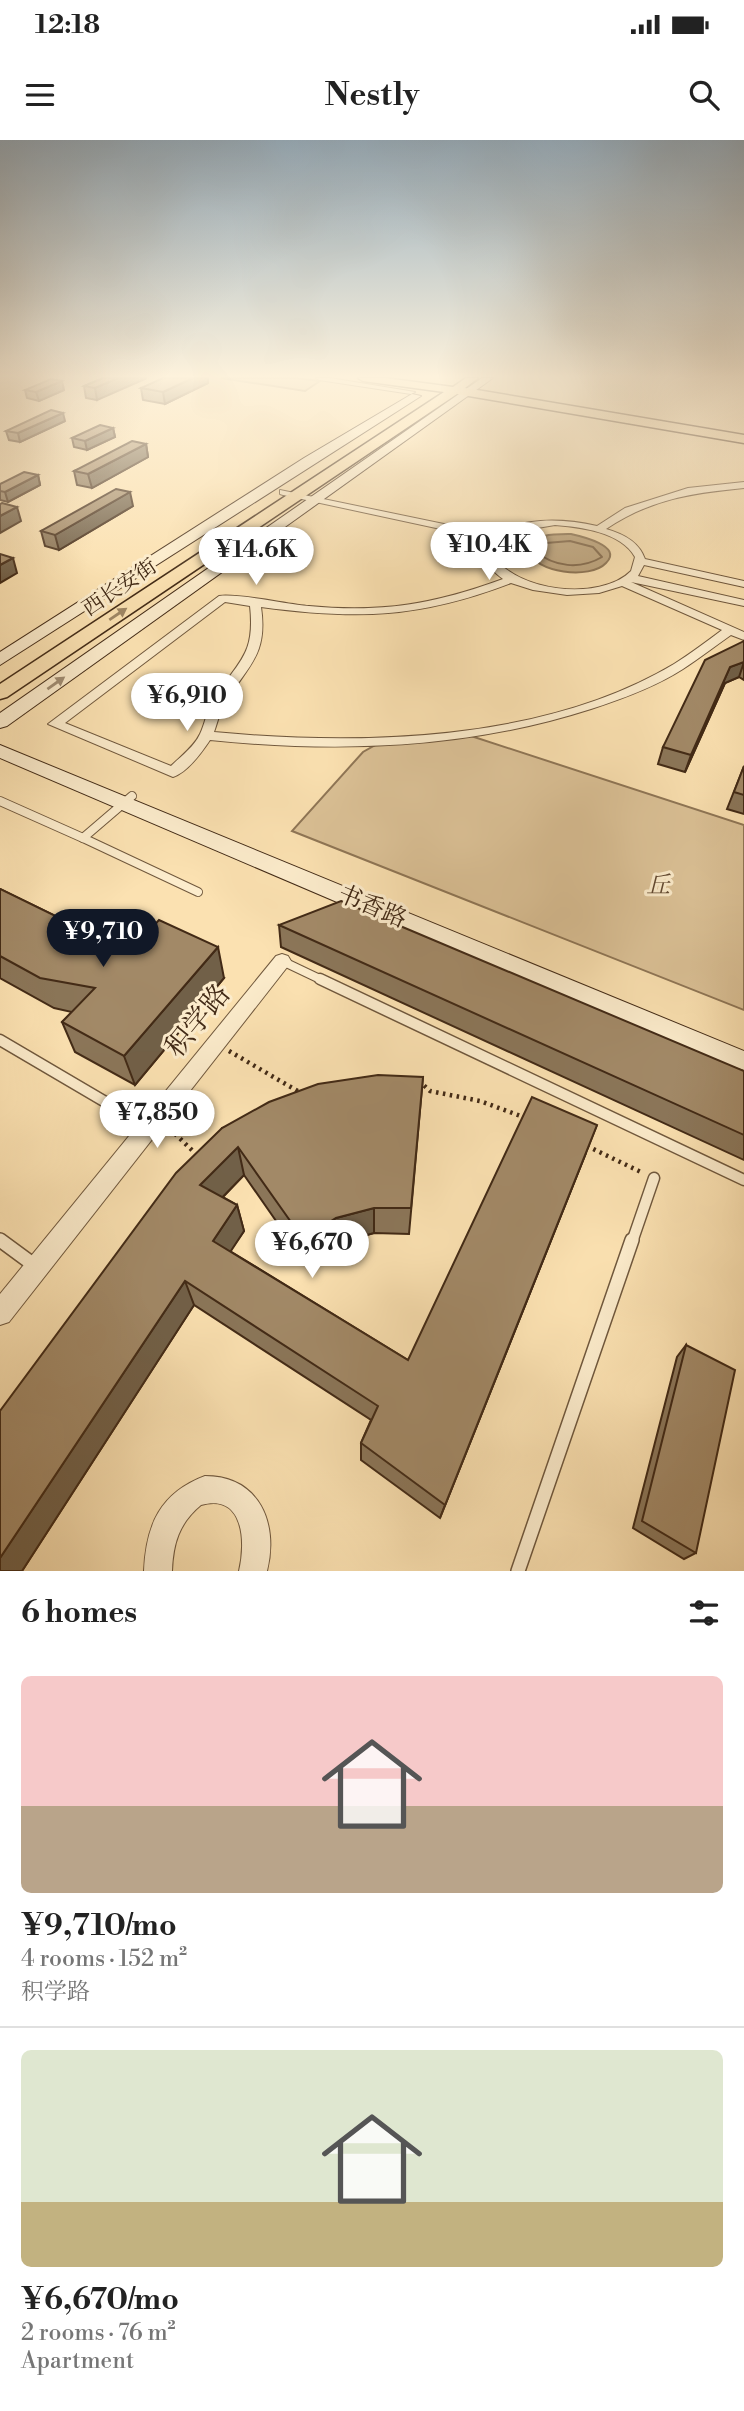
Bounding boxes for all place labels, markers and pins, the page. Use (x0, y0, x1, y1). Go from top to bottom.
pin: ¥10.4K (432, 522, 546, 582)
pin: ¥14.6K (199, 528, 313, 587)
pin: ¥6,910 (130, 674, 244, 733)
pin: ¥9,710 (46, 910, 160, 969)
pin: ¥7,850 (100, 1090, 214, 1150)
pin: ¥6,670 (255, 1220, 369, 1280)

